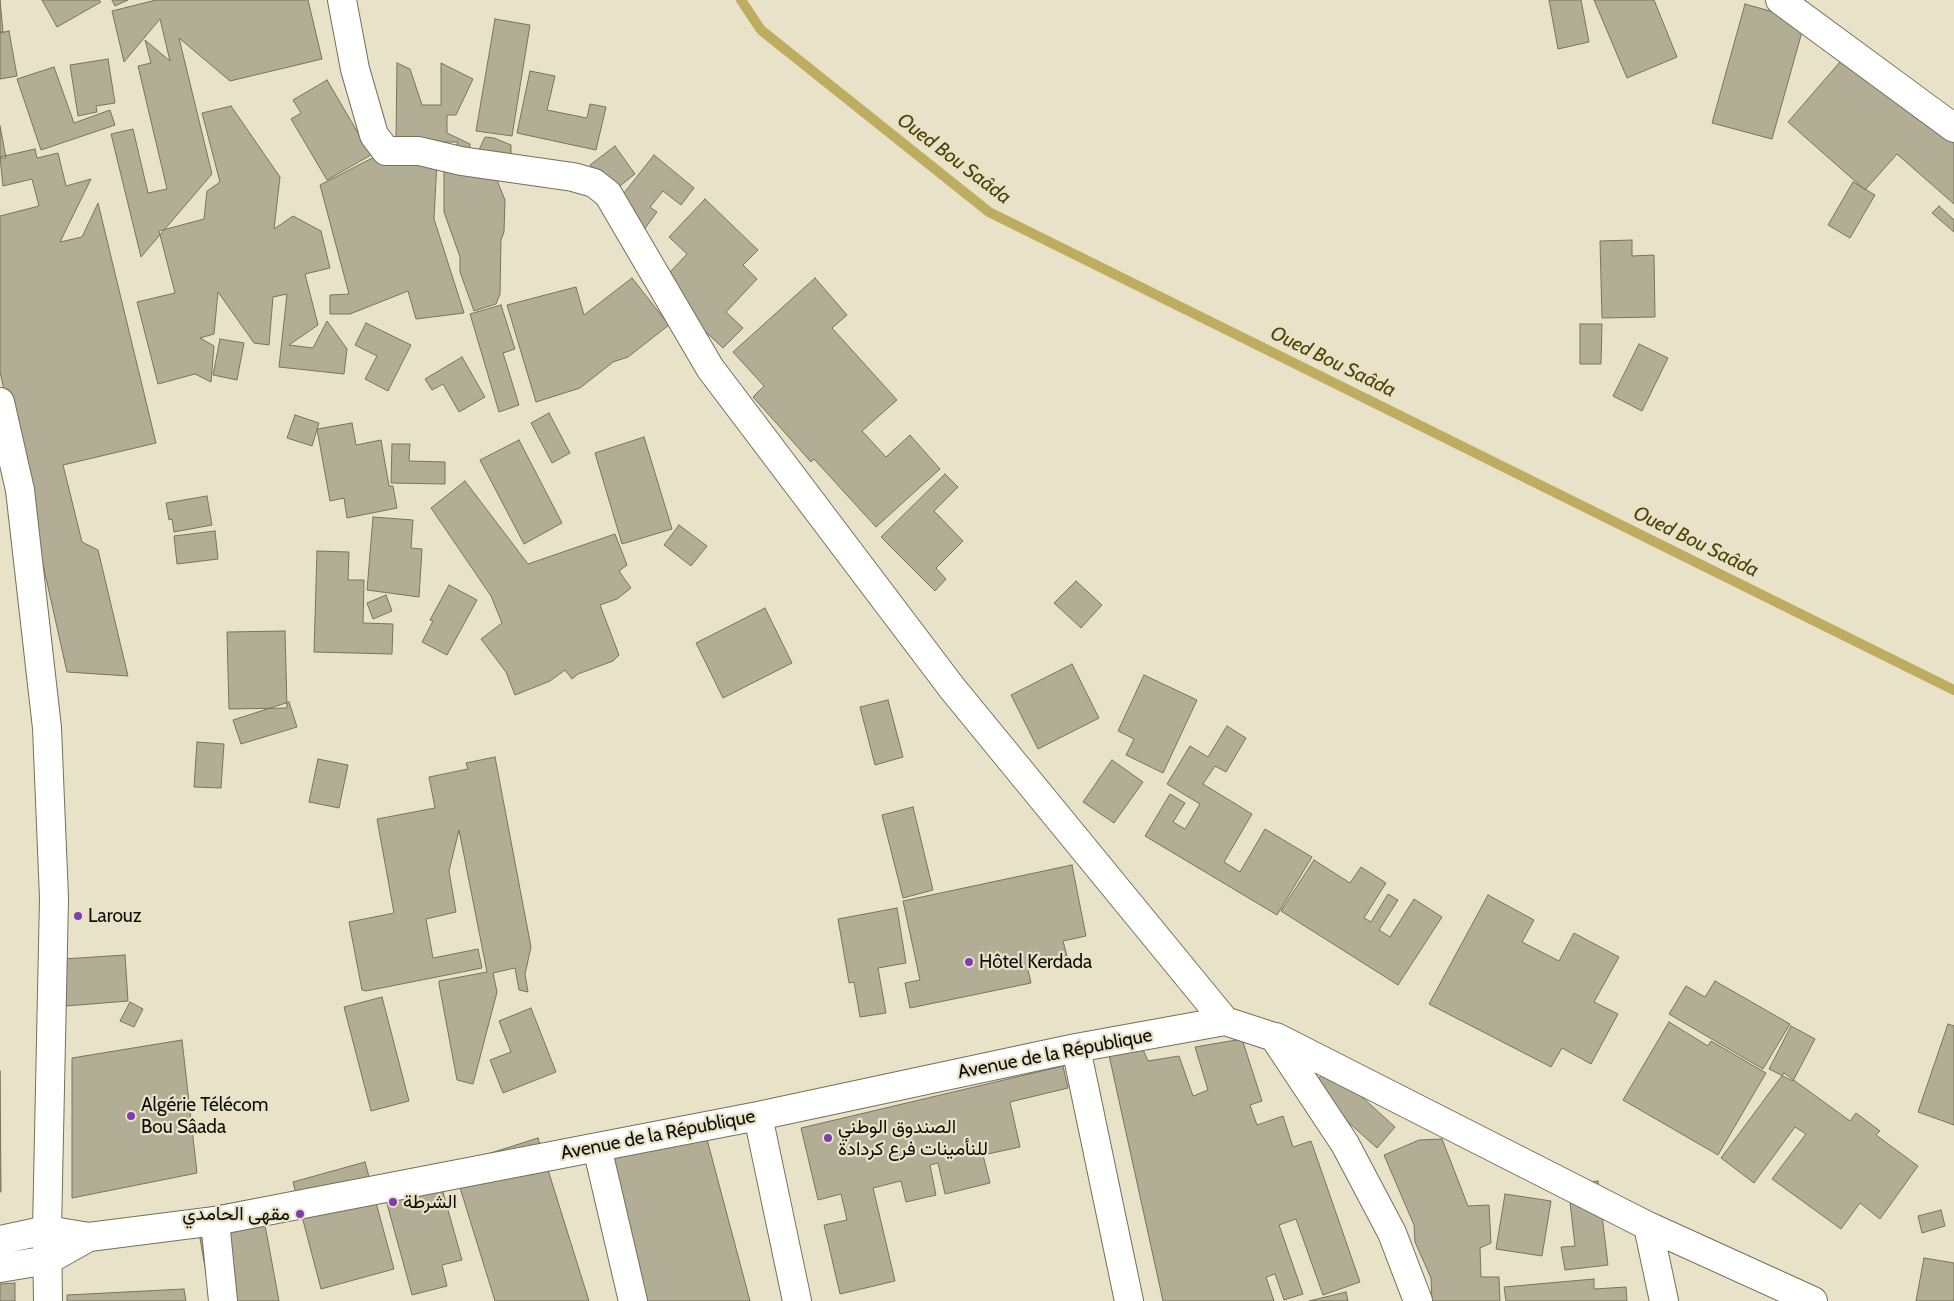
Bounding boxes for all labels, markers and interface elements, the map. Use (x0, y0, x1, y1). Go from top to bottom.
water label: Oued Bou Saâda (892, 108, 1016, 210)
water label: Oued Bou Saâda (1266, 321, 1400, 403)
water label: Oued Bou Saâda (1629, 501, 1763, 583)
place label: Larouz (88, 905, 142, 927)
marker: Larouz (72, 910, 84, 922)
place label: Hôtel Kerdada (979, 951, 1092, 973)
marker: Hôtel Kerdada (963, 956, 975, 968)
street label: Avenue de la République (956, 1024, 1154, 1084)
place label: Algérie Télécom Bou Sâada (141, 1094, 268, 1138)
street label: Avenue de la République (559, 1105, 757, 1165)
marker: Algérie Télécom Bou Sâada (125, 1110, 137, 1122)
place label: الصندوق الوطني للنأمينات فرع كردادة (838, 1116, 988, 1160)
marker: الصندوق الوطني للنأمينات فرع كردادة (822, 1132, 834, 1144)
place label: الشرطة (403, 1191, 457, 1213)
marker: الشرطة (387, 1196, 399, 1208)
place label: مقهى الحامدي (182, 1203, 290, 1225)
marker: مقهى الحامدي (294, 1208, 306, 1220)

